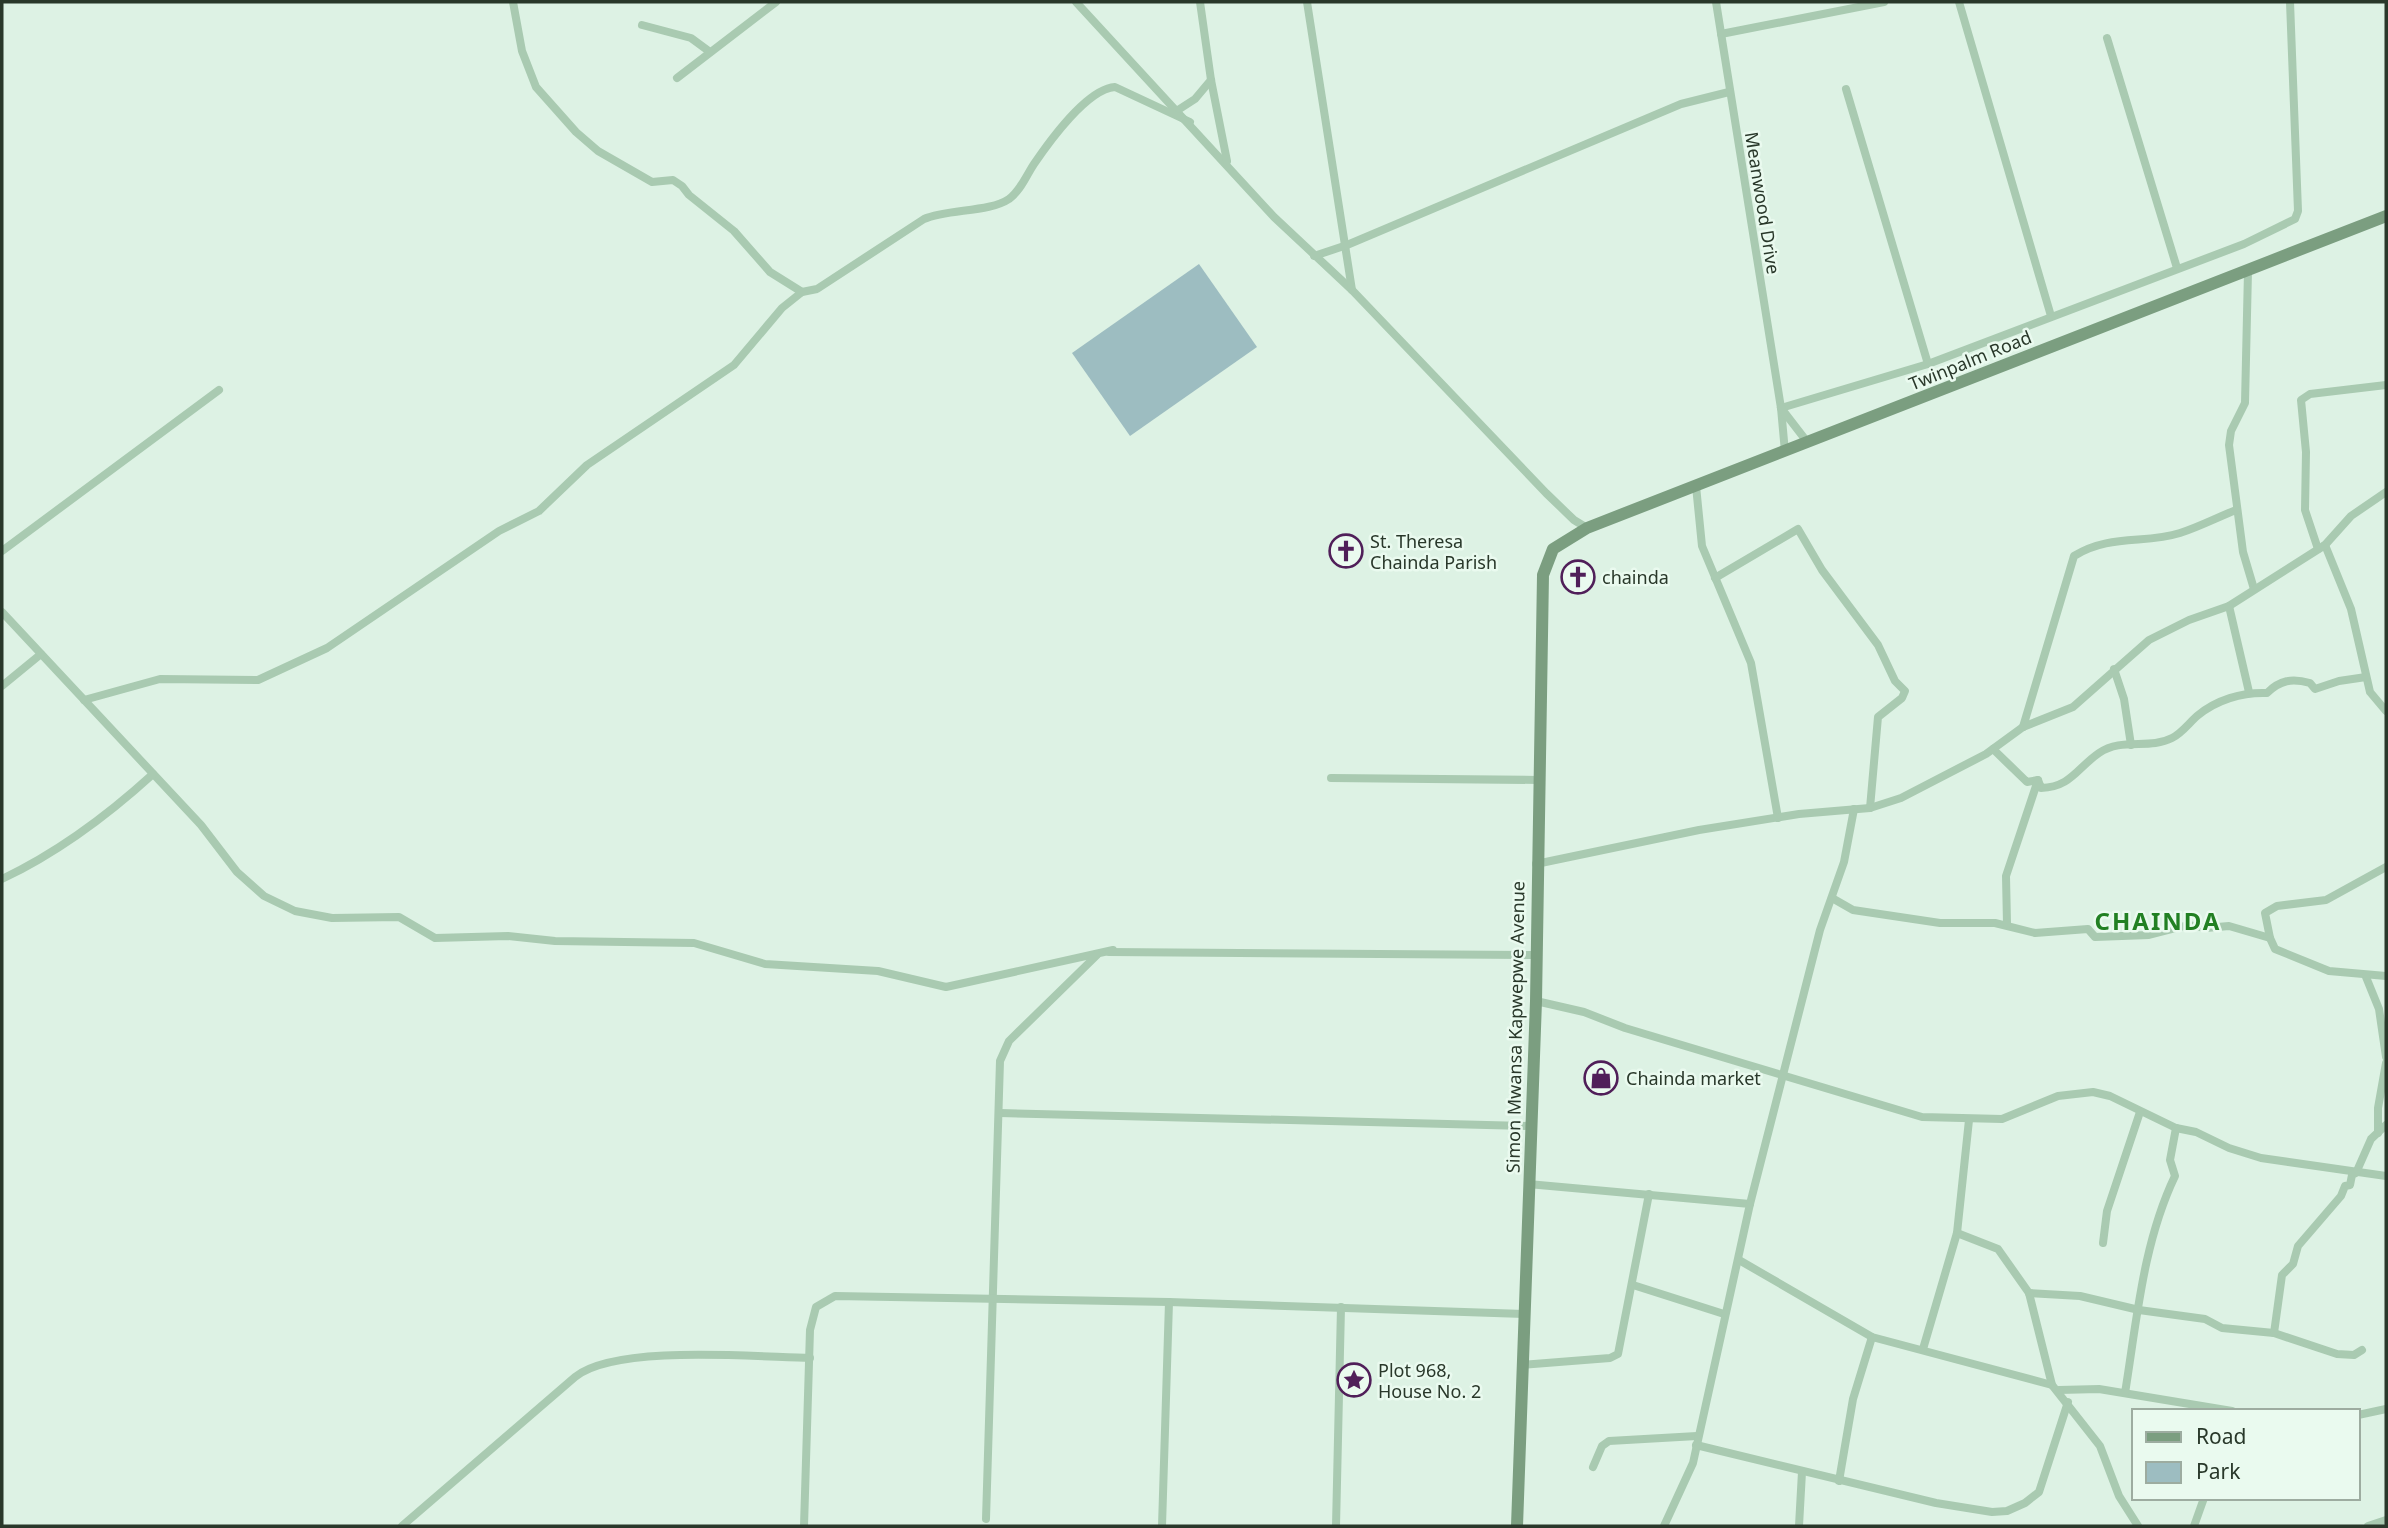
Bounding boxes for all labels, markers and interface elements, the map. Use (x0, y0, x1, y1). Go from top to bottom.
street label: Meanwood Drive (1740, 130, 1786, 276)
street label: Twinpalm Road (1905, 324, 2035, 396)
place label: St. Theresa Chainda Parish (1370, 529, 1497, 574)
church icon: St. Theresa Chainda Parish (1327, 532, 1365, 570)
church icon: chainda (1559, 558, 1597, 596)
place label: chainda (1602, 565, 1669, 589)
street label: Simon Mwansa Kapwepwe Avenue (1500, 881, 1530, 1173)
district label: CHAINDA (2095, 904, 2221, 937)
shop icon: Chainda market (1582, 1059, 1620, 1097)
place label: Chainda market (1626, 1066, 1761, 1090)
place label: Plot 968, House No. 2 (1378, 1358, 1481, 1403)
place icon: Plot 968, House No. 2 (1335, 1361, 1373, 1399)
legend (2132, 1409, 2360, 1500)
text: Road (2196, 1422, 2246, 1450)
text: Park (2196, 1457, 2241, 1485)

